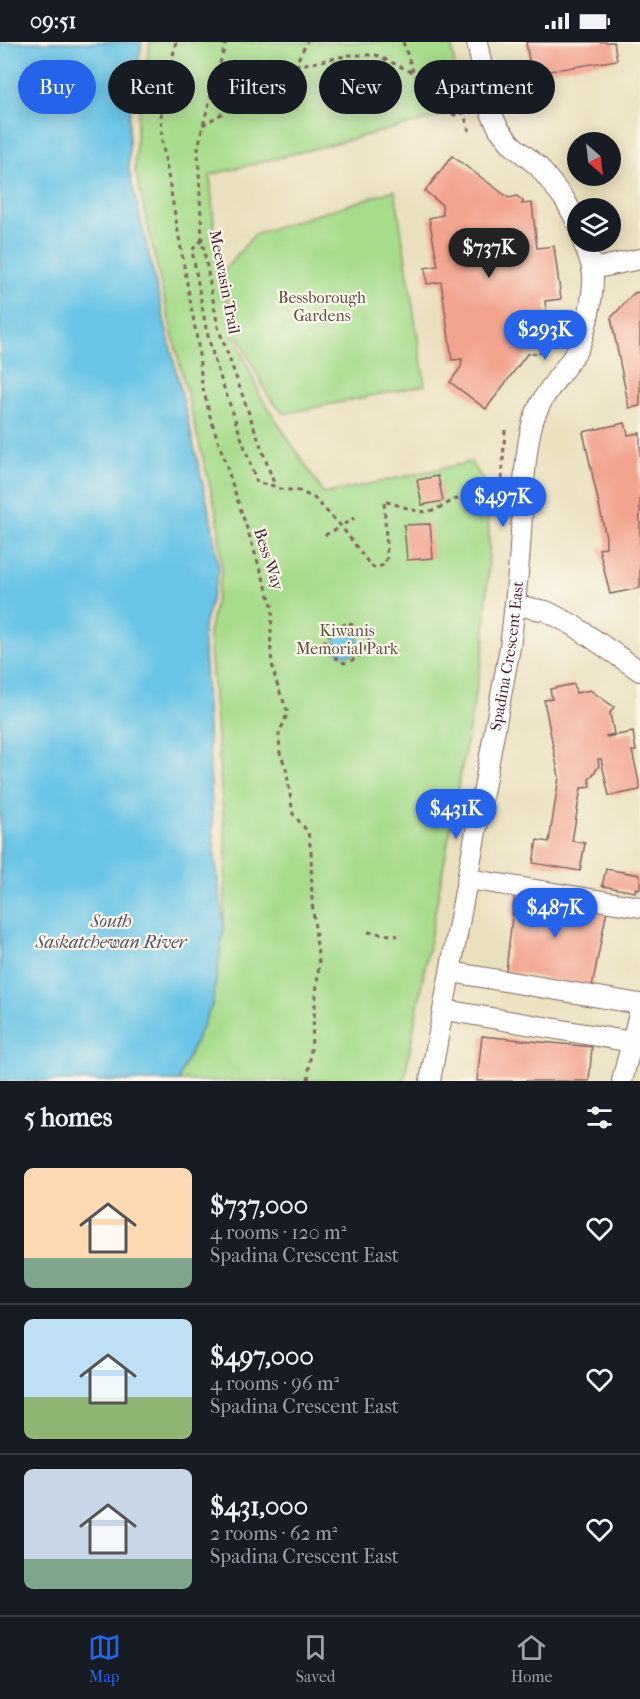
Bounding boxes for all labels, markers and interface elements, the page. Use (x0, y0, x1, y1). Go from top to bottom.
text: 09:51 (30, 8, 76, 34)
chip: Buy (18, 60, 96, 114)
chip: Rent (108, 60, 195, 114)
chip: Filters (207, 60, 307, 114)
chip: New (319, 60, 402, 114)
chip: Apartment (414, 60, 555, 114)
north arrow (567, 132, 621, 186)
map controls (567, 132, 621, 252)
button: layers (567, 198, 621, 252)
street label: Meewasin Trail (206, 228, 245, 336)
pin: $737K (447, 228, 531, 279)
text: $737K (462, 236, 516, 259)
park label: Bessborough Gardens (278, 288, 366, 325)
pin: $293K (503, 310, 587, 361)
text: $293K (518, 318, 572, 341)
pin: $497K (461, 477, 545, 528)
text: $497K (474, 485, 532, 508)
street label: Bess Way (250, 526, 288, 593)
street label: Spadina Crescent East (485, 580, 527, 732)
park label: Kiwanis Memorial Park (296, 621, 399, 658)
pin: $431K (414, 789, 498, 840)
text: $431K (430, 797, 482, 820)
pin: $487K (513, 888, 597, 939)
text: $487K (526, 896, 584, 919)
water label: South Saskatchewan River (35, 911, 188, 953)
icon: filters (583, 1101, 616, 1134)
text: 5 homes (24, 1102, 112, 1133)
text: $737,000 (210, 1190, 308, 1221)
icon: home (72, 1192, 144, 1264)
icon: heart (583, 1212, 616, 1245)
text: 4 rooms · 120 m² (210, 1221, 346, 1244)
text: Spadina Crescent East (210, 1244, 399, 1267)
text: $497,000 (210, 1341, 314, 1372)
icon: home (72, 1343, 144, 1415)
icon: heart (583, 1363, 616, 1396)
text: 4 rooms · 96 m² (210, 1372, 339, 1395)
text: Spadina Crescent East (210, 1395, 399, 1418)
text: $431,000 (210, 1491, 308, 1522)
icon: home (72, 1493, 144, 1565)
icon: heart (583, 1513, 616, 1546)
text: 2 rooms · 62 m² (210, 1522, 337, 1545)
text: Spadina Crescent East (210, 1545, 399, 1568)
tab: Map (88, 1631, 121, 1686)
tab: Saved (296, 1631, 336, 1686)
tab: Home (511, 1631, 552, 1686)

